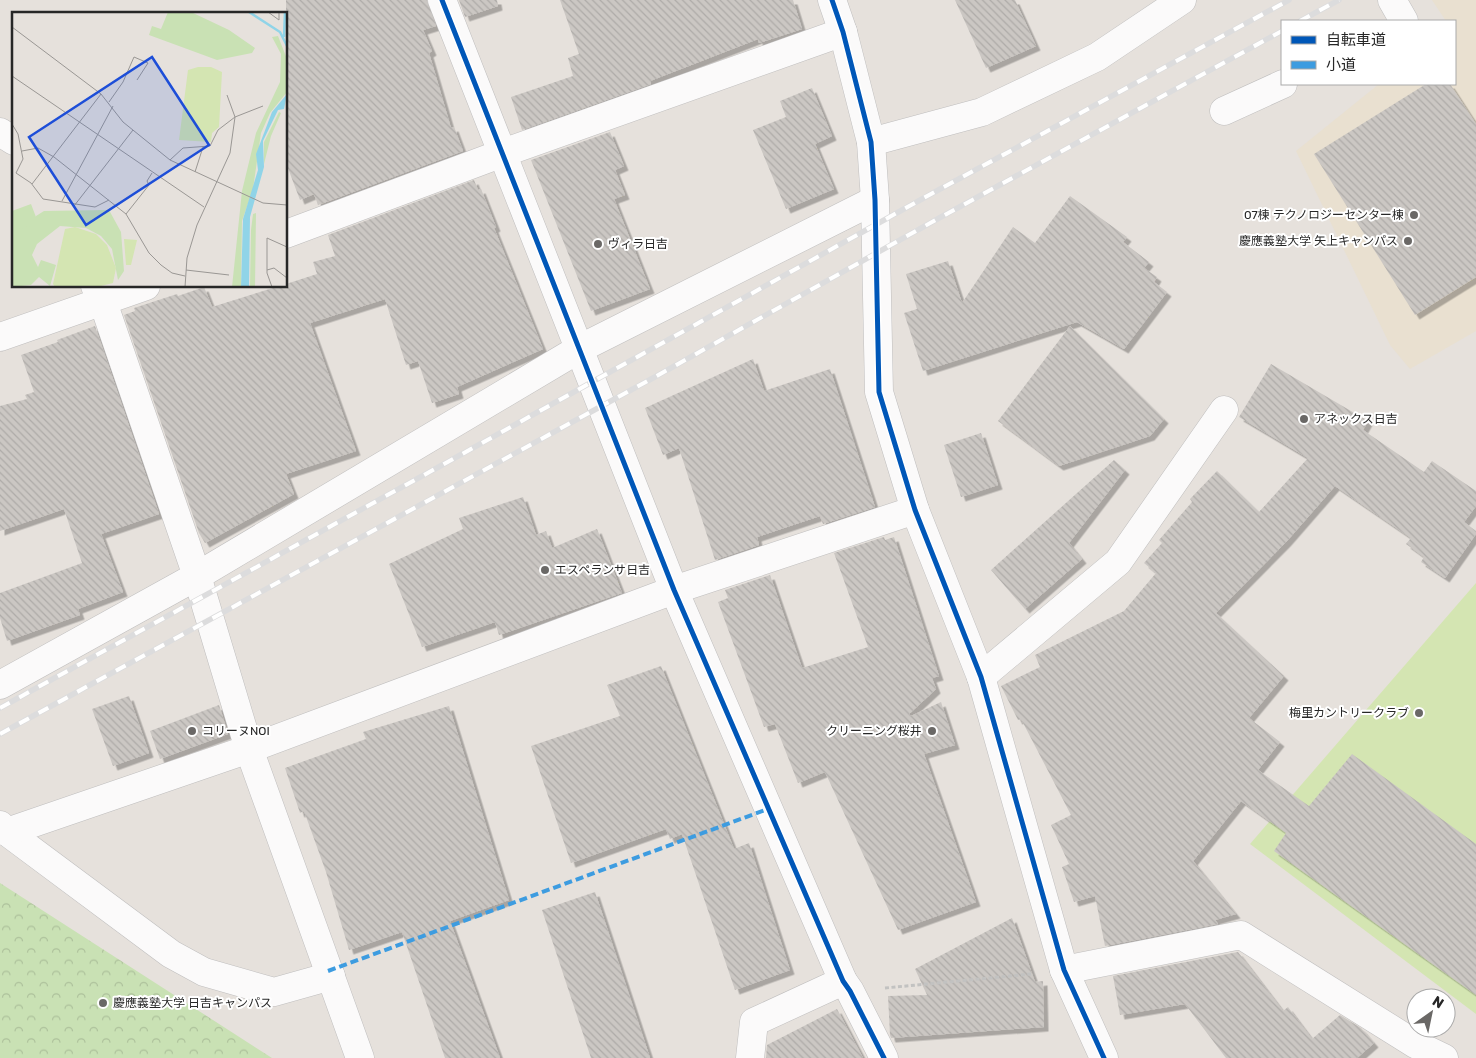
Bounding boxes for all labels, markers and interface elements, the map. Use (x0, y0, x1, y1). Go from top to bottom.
inset map (12, 12, 288, 288)
legend (1281, 20, 1456, 85)
text: 自転車道 (1326, 31, 1386, 49)
text: 小道 (1326, 56, 1356, 74)
place label: 07棟 テクノロジーセンター棟 (1244, 208, 1404, 222)
marker: 07棟 テクノロジーセンター棟 (1408, 209, 1420, 221)
place label: 慶應義塾大学 矢上キャンパス (1239, 234, 1398, 248)
marker: 慶應義塾大学 矢上キャンパス (1402, 235, 1414, 247)
place label: ヴィラ日吉 (608, 237, 668, 251)
marker: ヴィラ日吉 (592, 238, 604, 250)
place label: アネックス日吉 (1314, 412, 1398, 426)
marker: アネックス日吉 (1298, 413, 1310, 425)
place label: エスペランサ日吉 (555, 563, 650, 577)
marker: エスペランサ日吉 (539, 564, 551, 576)
place label: 梅里カントリークラブ (1289, 706, 1409, 720)
marker: 梅里カントリークラブ (1413, 707, 1425, 719)
place label: コリーヌNOI (202, 724, 270, 738)
place label: クリーニング桜井 (826, 724, 922, 738)
marker: コリーヌNOI (186, 725, 198, 737)
marker: クリーニング桜井 (926, 725, 938, 737)
north arrow (1406, 988, 1456, 1038)
text: N (1429, 993, 1447, 1012)
place label: 慶應義塾大学 日吉キャンパス (113, 996, 272, 1010)
marker: 慶應義塾大学 日吉キャンパス (97, 997, 109, 1009)

